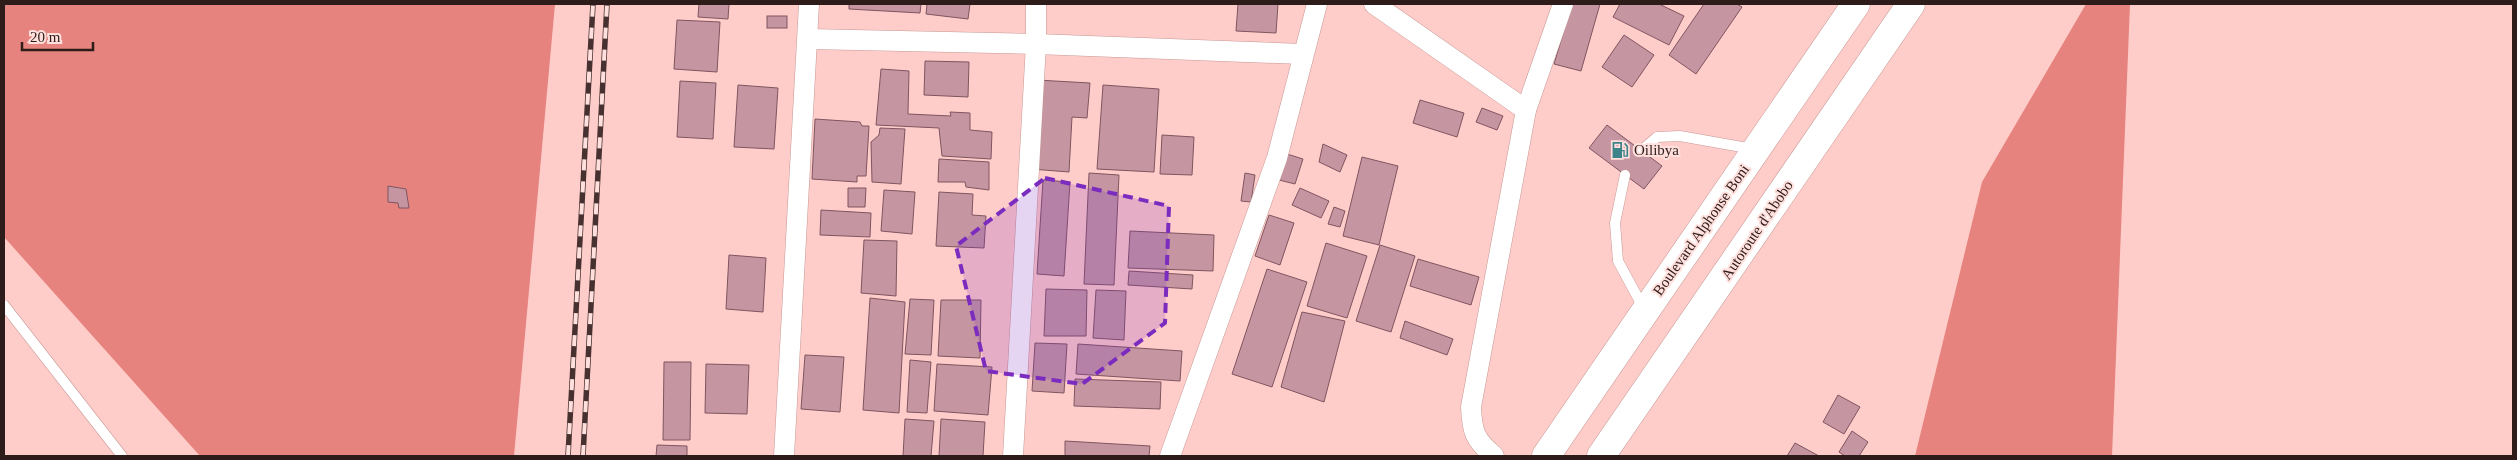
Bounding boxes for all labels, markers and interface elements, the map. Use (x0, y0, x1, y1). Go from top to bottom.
scale bar (22, 20, 94, 52)
text: 20 m (30, 29, 61, 45)
fuel station icon: Oilibya (1610, 140, 1630, 160)
place label: Oilibya (1634, 142, 1679, 158)
street label: Boulevard Alphonse Boni (1650, 162, 1752, 298)
street label: Autoroute d'Abobo (1718, 178, 1796, 282)

